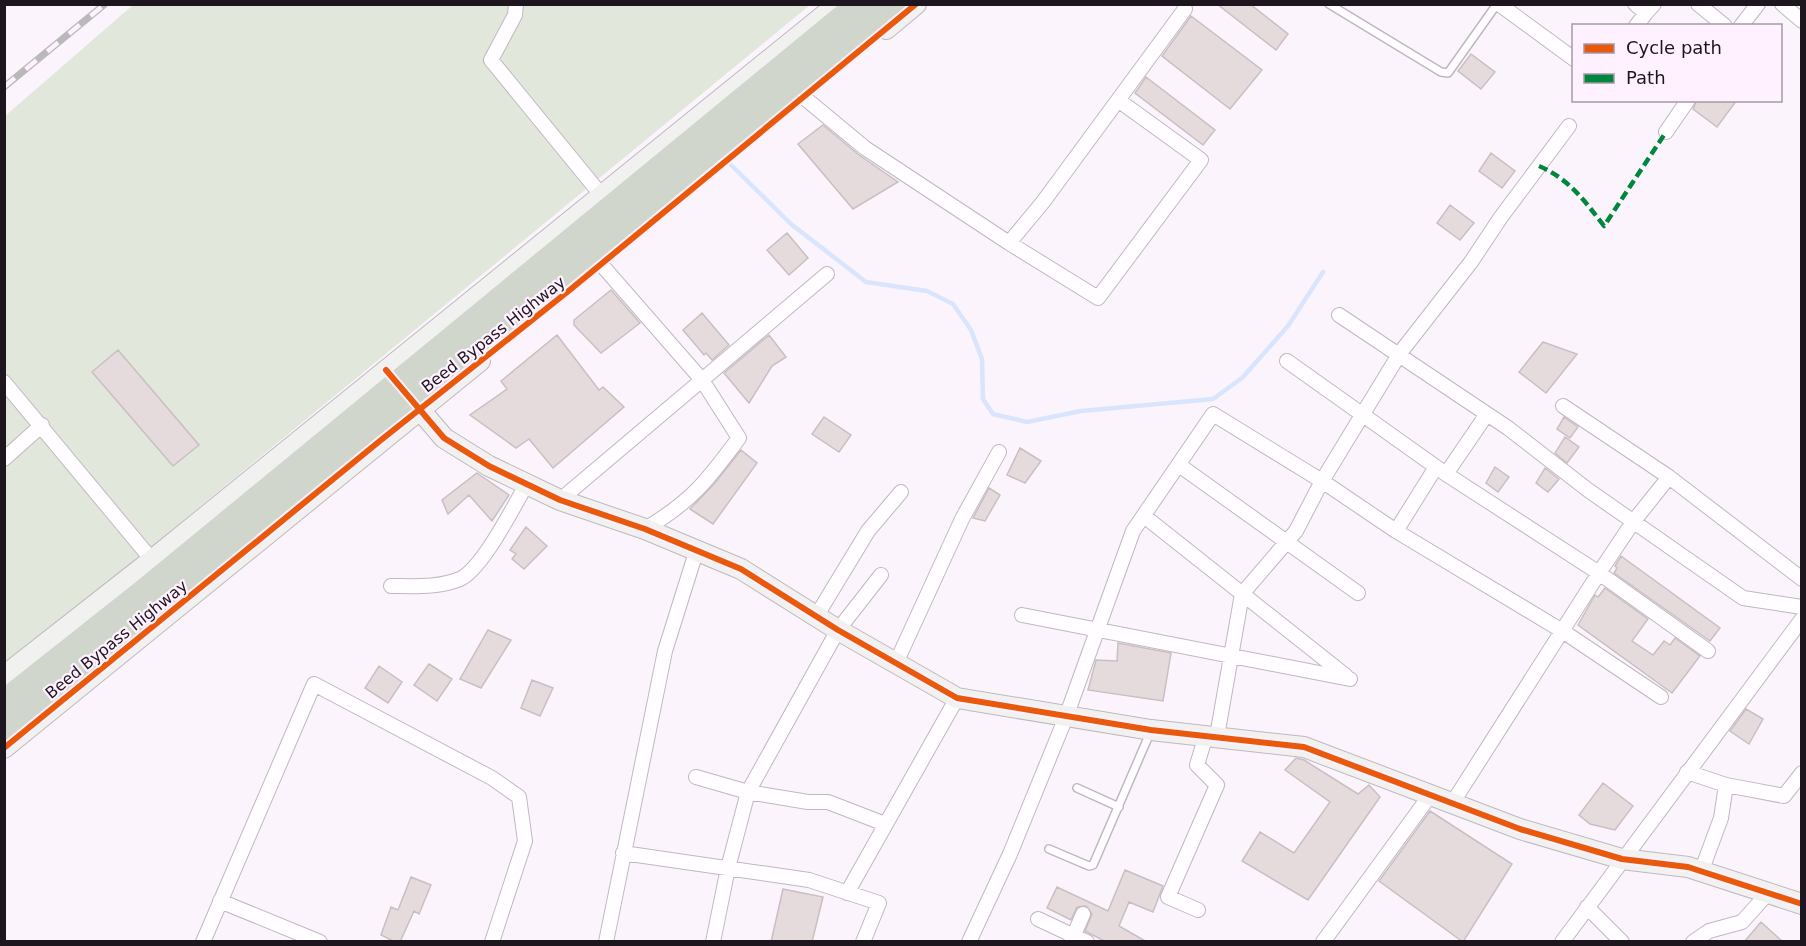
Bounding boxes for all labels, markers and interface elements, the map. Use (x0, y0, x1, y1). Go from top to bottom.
legend (1572, 24, 1782, 102)
text: Cycle path (1626, 37, 1722, 58)
text: Path (1626, 67, 1666, 88)
street label: Beed Bypass Highway (418, 272, 569, 396)
street label: Beed Bypass Highway (41, 576, 191, 703)

